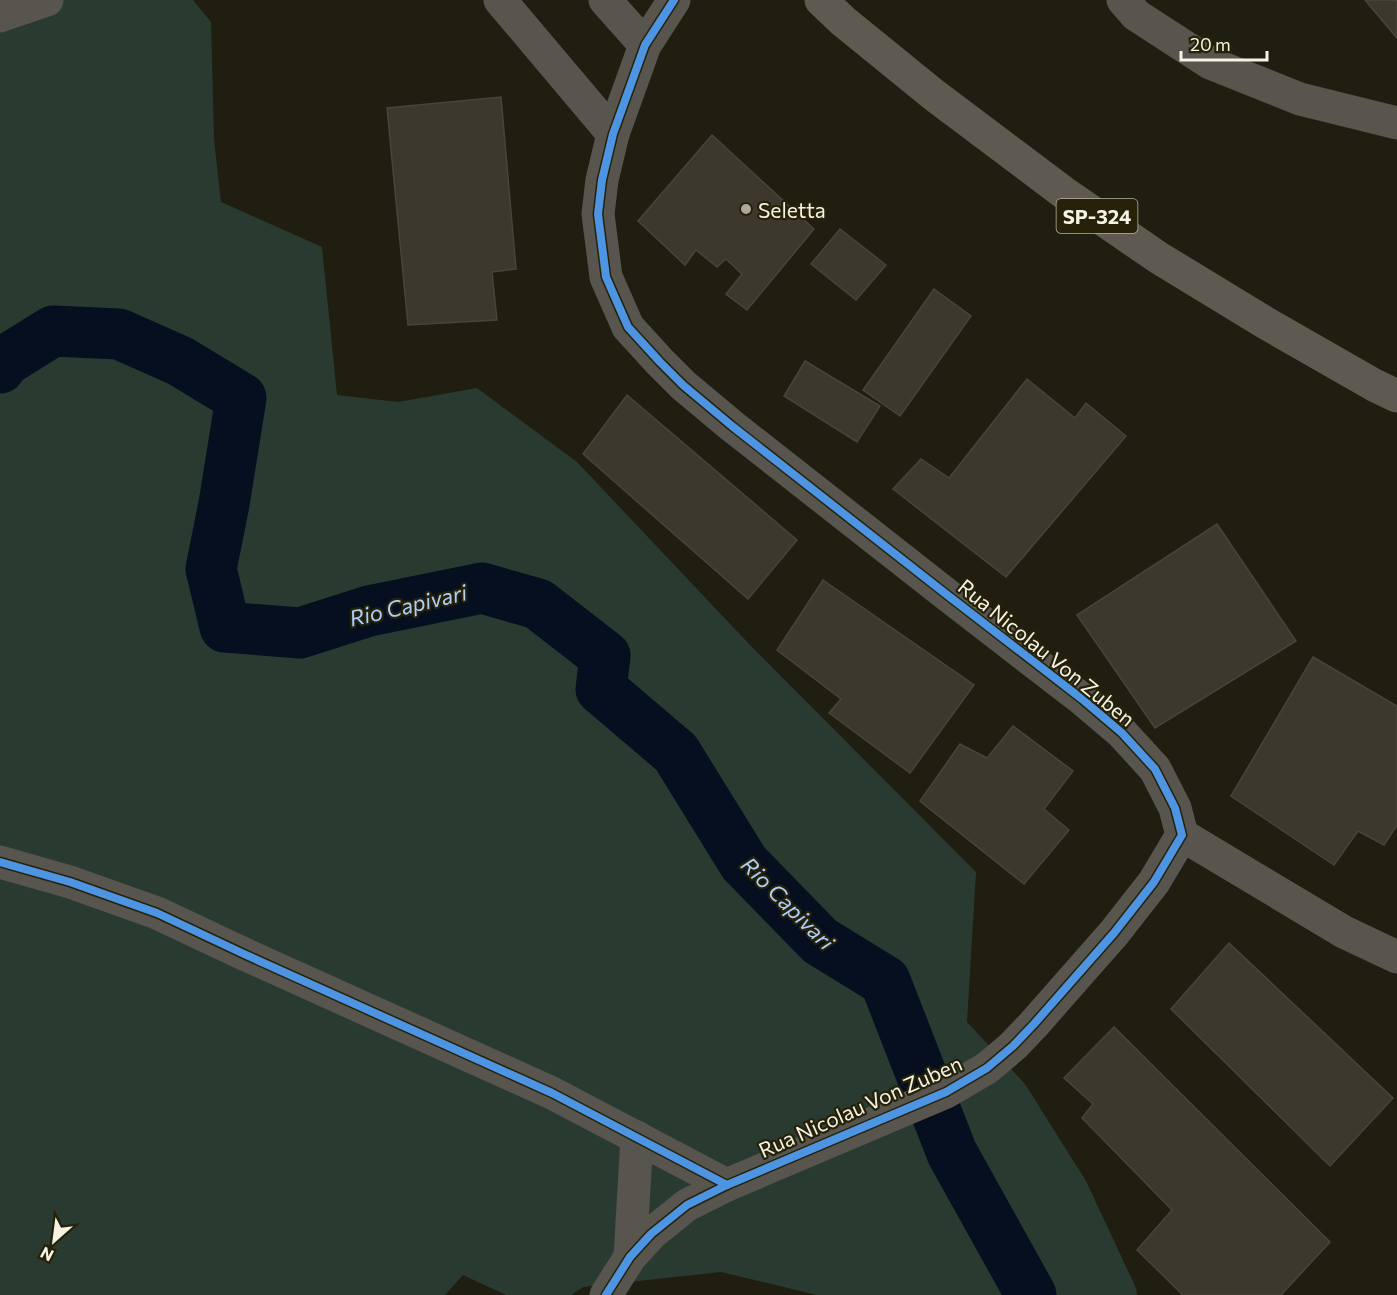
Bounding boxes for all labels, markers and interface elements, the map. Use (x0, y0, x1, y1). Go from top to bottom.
scale bar (1181, 24, 1266, 62)
text: 20 m (1190, 33, 1231, 55)
place label: Seletta (758, 197, 826, 222)
road number: SP-324 (1056, 199, 1138, 233)
marker: Seletta (739, 202, 753, 216)
street label: Rua Nicolau Von Zuben (954, 573, 1140, 731)
water label: Rio Capivari (346, 578, 471, 632)
water label: Rio Capivari (736, 851, 841, 956)
street label: Rua Nicolau Von Zuben (755, 1050, 965, 1162)
north arrow (24, 1211, 84, 1271)
text: N (37, 1243, 56, 1266)

